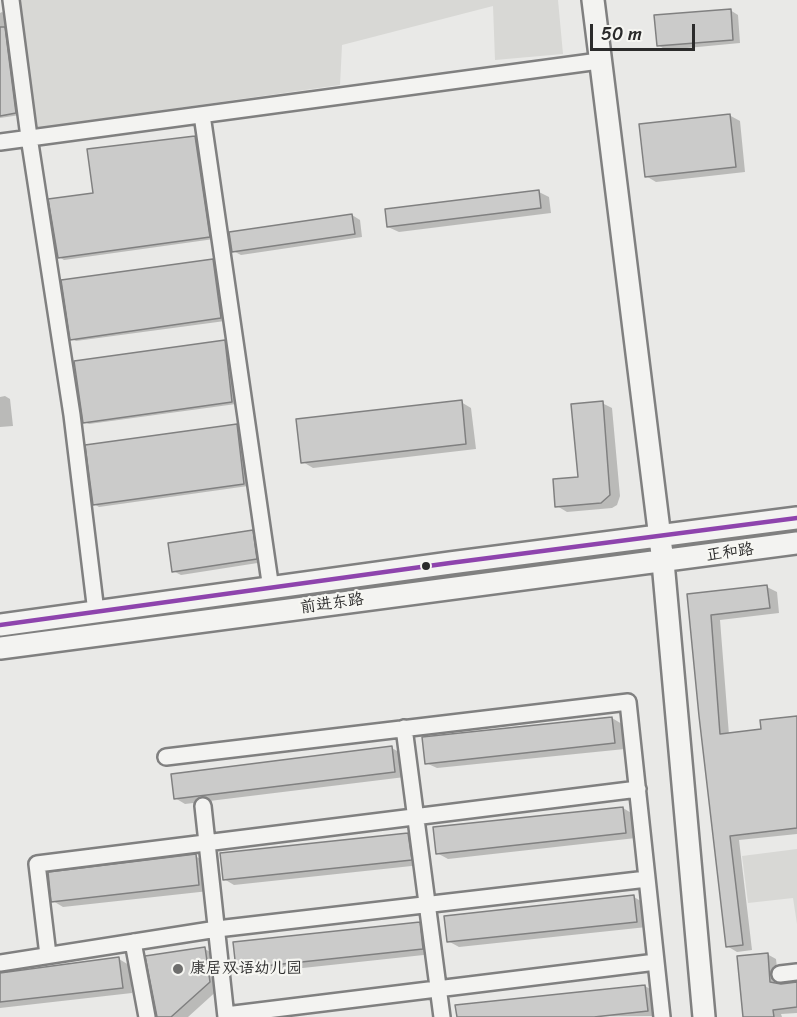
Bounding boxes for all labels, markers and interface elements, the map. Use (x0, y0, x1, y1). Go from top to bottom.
scale bar (593, 12, 698, 50)
text: 50 m (601, 18, 642, 50)
street label: 正和路 (705, 540, 755, 566)
unlabelled marker (420, 560, 432, 572)
street label: 前进东路 (299, 590, 365, 618)
place label: 康居双语幼儿园 (190, 959, 302, 979)
marker: 康居双语幼儿园 (171, 962, 185, 976)

